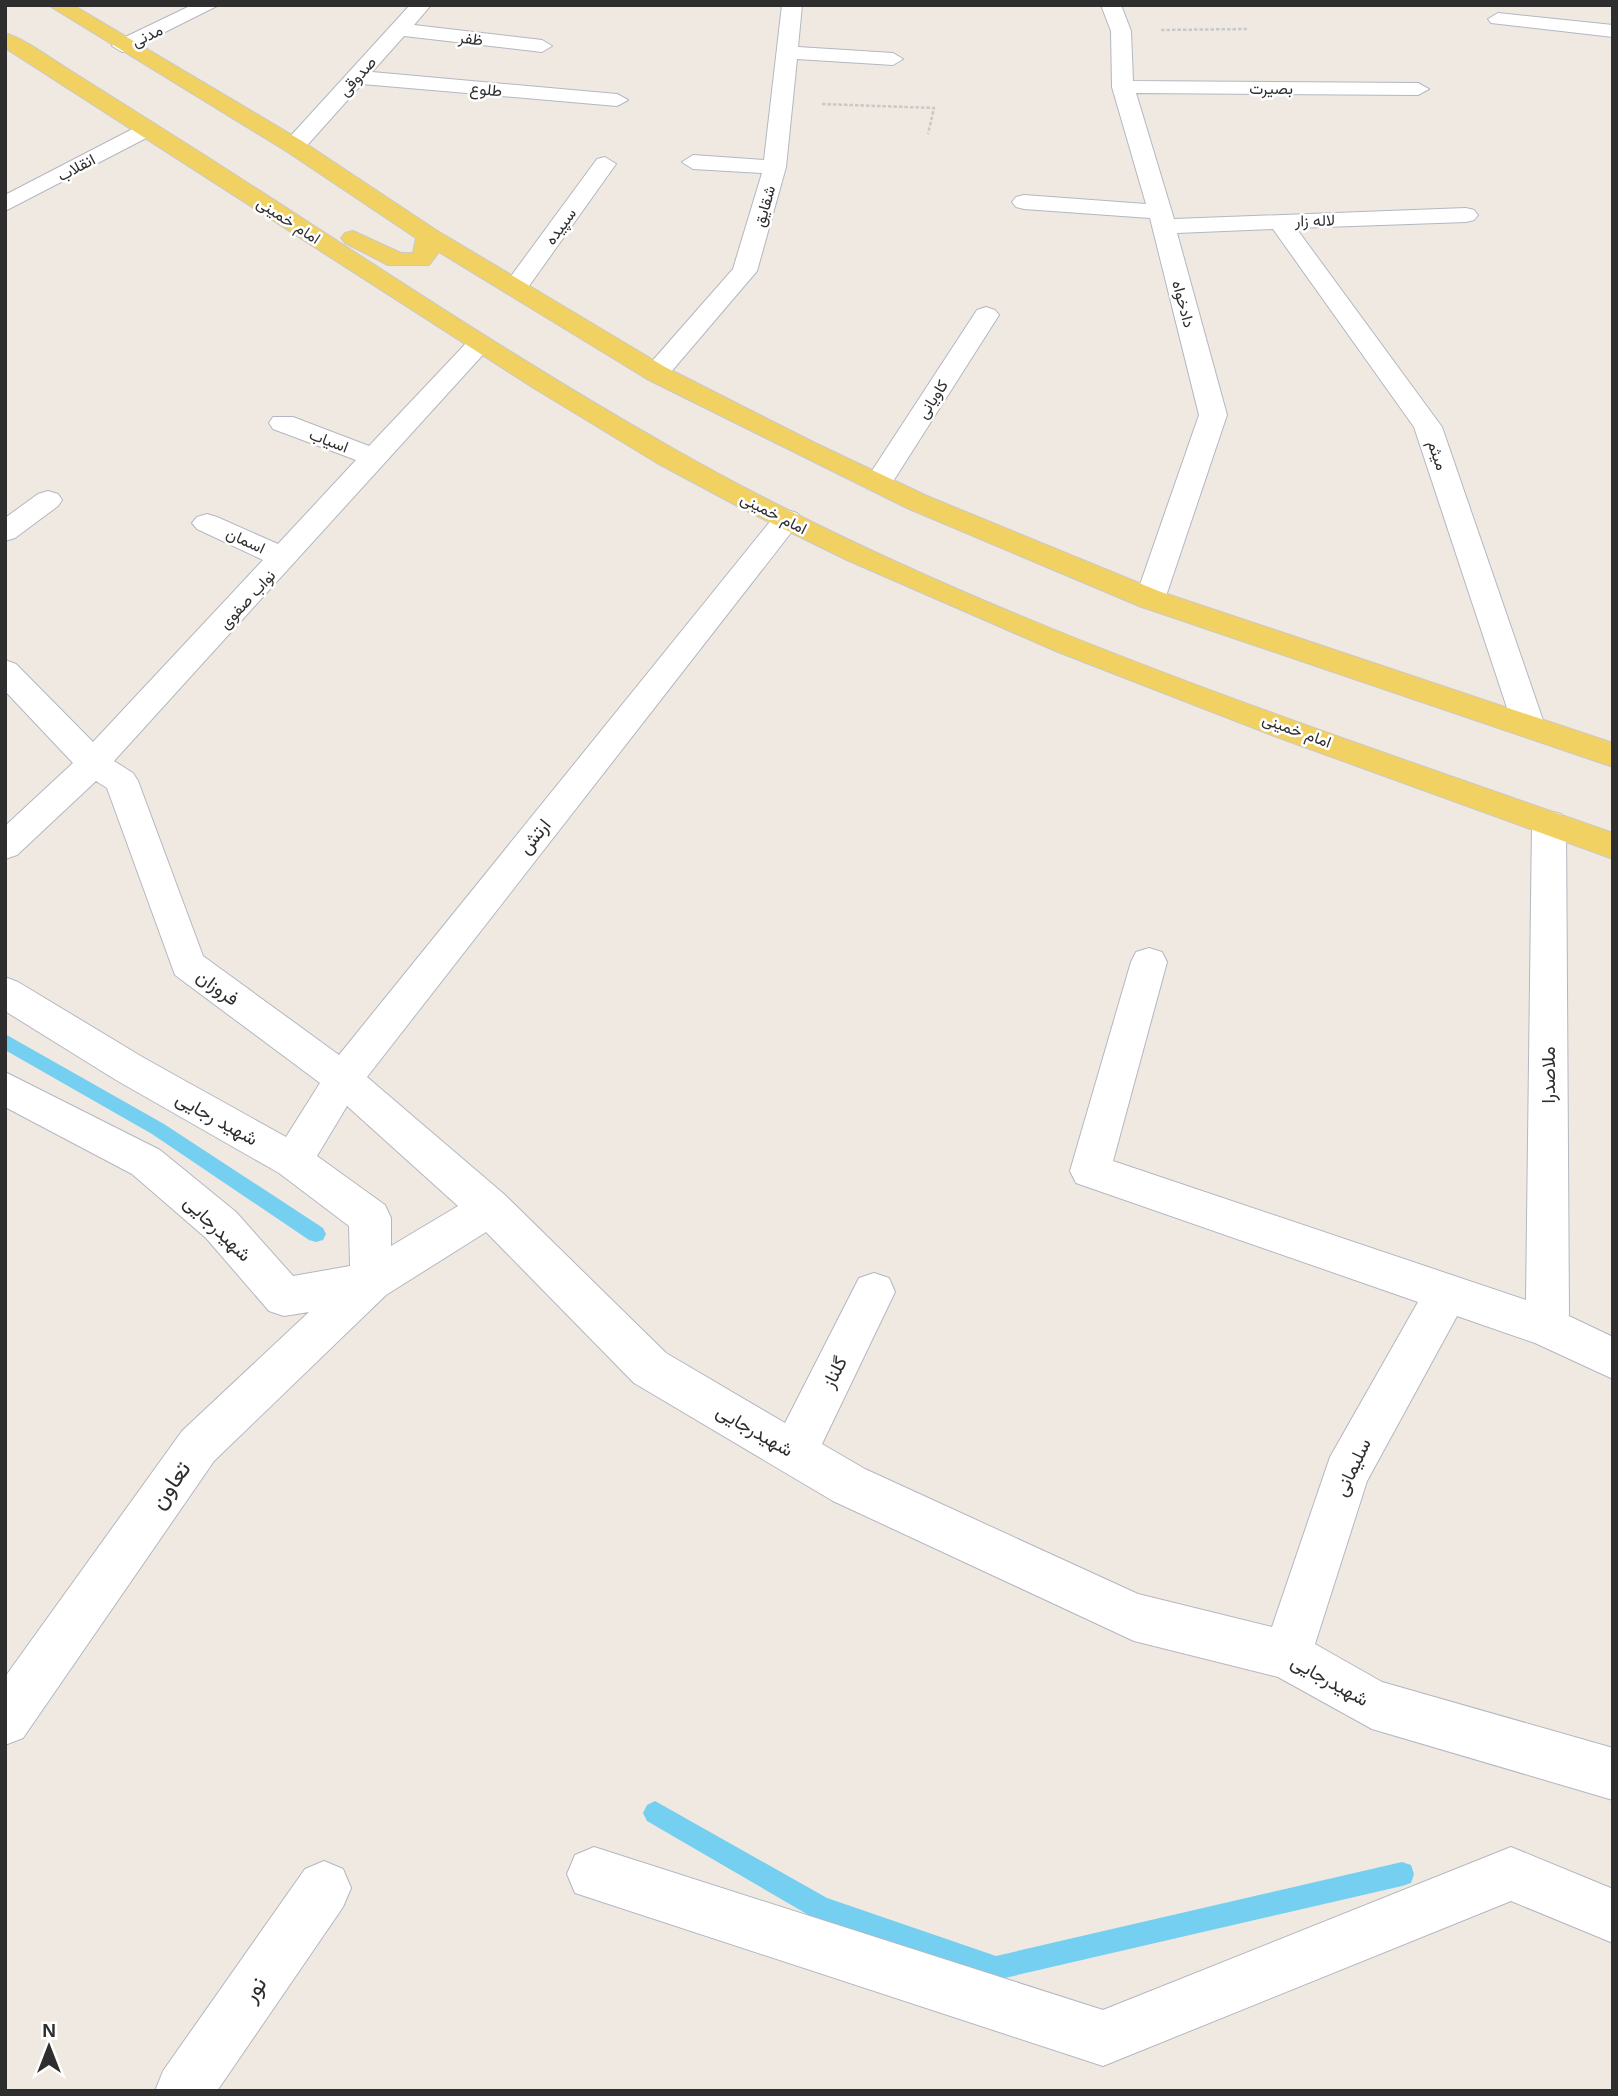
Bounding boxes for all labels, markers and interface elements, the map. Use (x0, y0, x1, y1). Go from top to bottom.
street label: مدنی (129, 21, 166, 52)
street label: ظفر (456, 28, 484, 50)
street label: صدوقی (335, 53, 381, 101)
street label: طلوع (469, 80, 503, 102)
street label: بصیرت (1249, 80, 1293, 99)
street label: انقلاب (55, 151, 98, 185)
street label: شقایق (751, 184, 780, 229)
street label: امام خمینی (253, 194, 323, 249)
street label: سپیده (542, 205, 582, 250)
street label: لاله زار (1294, 212, 1335, 231)
street label: دادخواه (1167, 279, 1198, 330)
street label: کاویانی (914, 377, 953, 423)
street label: اسیاب (307, 425, 351, 457)
street label: میثم (1423, 438, 1450, 473)
street label: امام خمینی (737, 490, 810, 539)
street label: اسمان (223, 524, 268, 558)
street label: نواب صفوی (216, 567, 280, 633)
street label: امام خمینی (1259, 710, 1333, 753)
street label: ارتش (514, 815, 556, 859)
street label: فروزان (192, 965, 243, 1010)
street label: ملاصدرا (1538, 1046, 1560, 1104)
street label: شهید رجایی (172, 1087, 261, 1150)
street label: شهیدرجایی (179, 1191, 256, 1266)
street label: گلناز (817, 1353, 852, 1393)
street label: شهیدرجایی (712, 1400, 797, 1462)
street label: سلیمانی (1330, 1435, 1376, 1500)
street label: تعاون (144, 1456, 196, 1514)
street label: شهیدرجایی (1287, 1651, 1372, 1711)
street label: نور (236, 1971, 273, 2009)
north arrow (14, 2012, 84, 2082)
text: N (42, 2020, 56, 2041)

